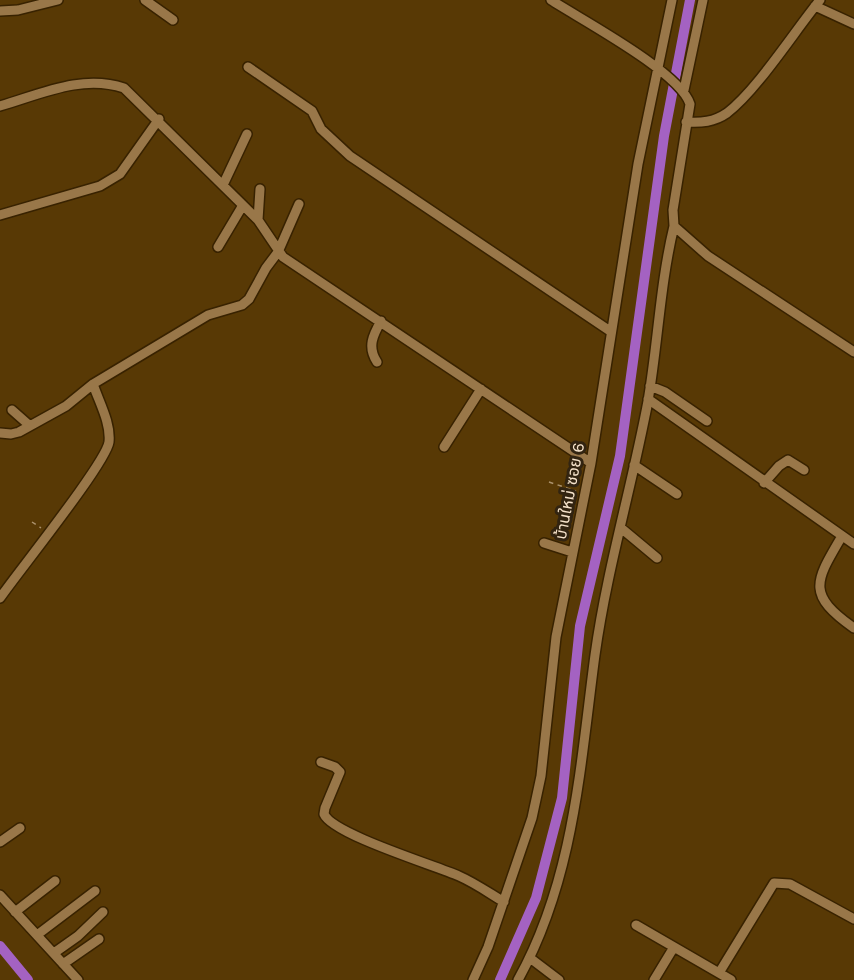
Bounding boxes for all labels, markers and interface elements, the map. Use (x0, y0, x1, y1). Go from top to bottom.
street label: บ้านใหม่ ซอย 6 (551, 441, 588, 541)

